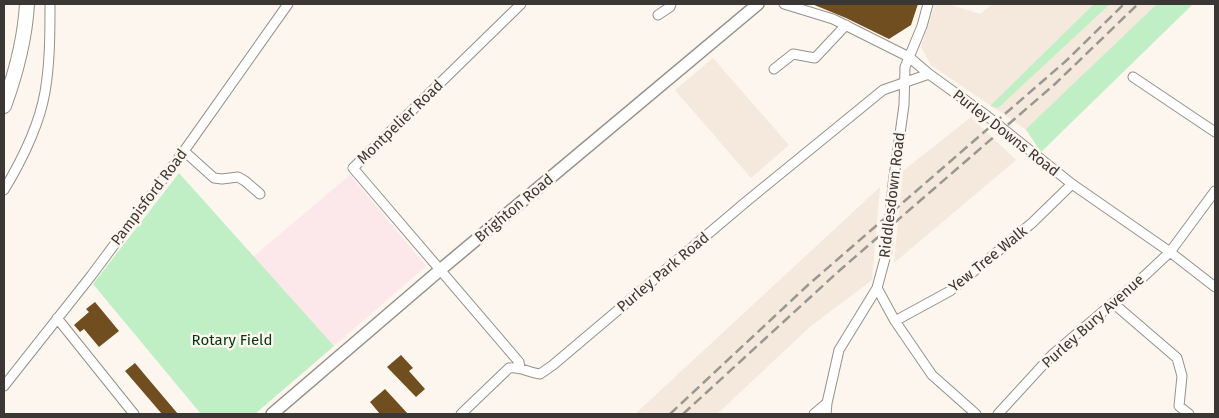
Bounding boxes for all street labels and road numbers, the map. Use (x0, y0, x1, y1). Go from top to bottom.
street label: Montpelier Road (353, 76, 447, 168)
street label: Purley Downs Road (949, 86, 1063, 180)
street label: Riddlesdown Road (875, 131, 909, 259)
street label: Pampisford Road (107, 145, 191, 249)
street label: Brighton Road (471, 170, 557, 246)
street label: Yew Tree Walk (945, 222, 1031, 296)
street label: Purley Park Road (613, 228, 713, 316)
street label: Purley Bury Avenue (1038, 270, 1148, 372)

